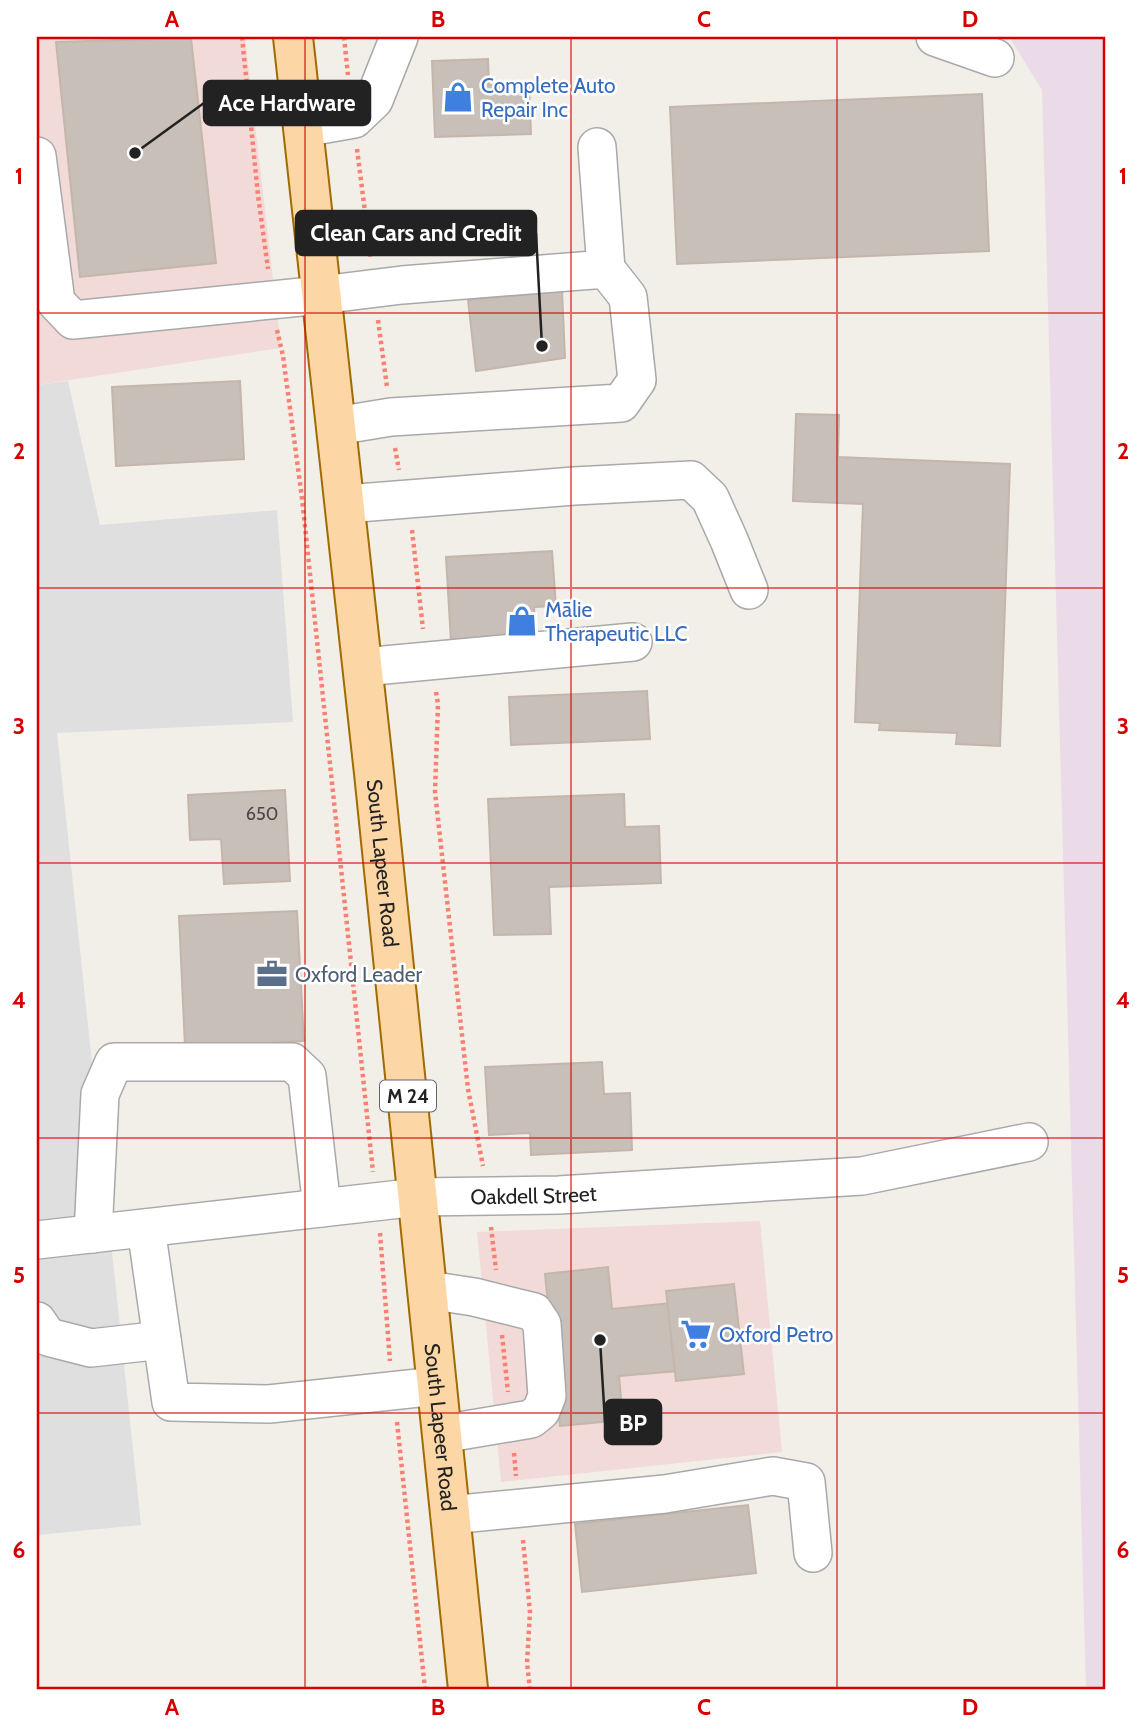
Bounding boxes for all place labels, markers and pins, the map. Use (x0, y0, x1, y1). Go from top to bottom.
place label: Complete Auto Repair Inc (481, 73, 616, 122)
shop icon: Complete Auto Repair Inc (441, 80, 475, 114)
callout: Ace Hardware (204, 81, 370, 125)
callout: Clean Cars and Credit (296, 211, 536, 255)
place label: Mālie Therapeutic LLC (545, 597, 688, 646)
shop icon: Mālie Therapeutic LLC (505, 604, 539, 638)
office icon: Oxford Leader (255, 957, 289, 991)
place label: Oxford Leader (295, 962, 422, 987)
supermarket icon: Oxford Petro (679, 1317, 713, 1351)
place label: Oxford Petro (719, 1322, 833, 1347)
callout: BP (605, 1400, 661, 1444)

